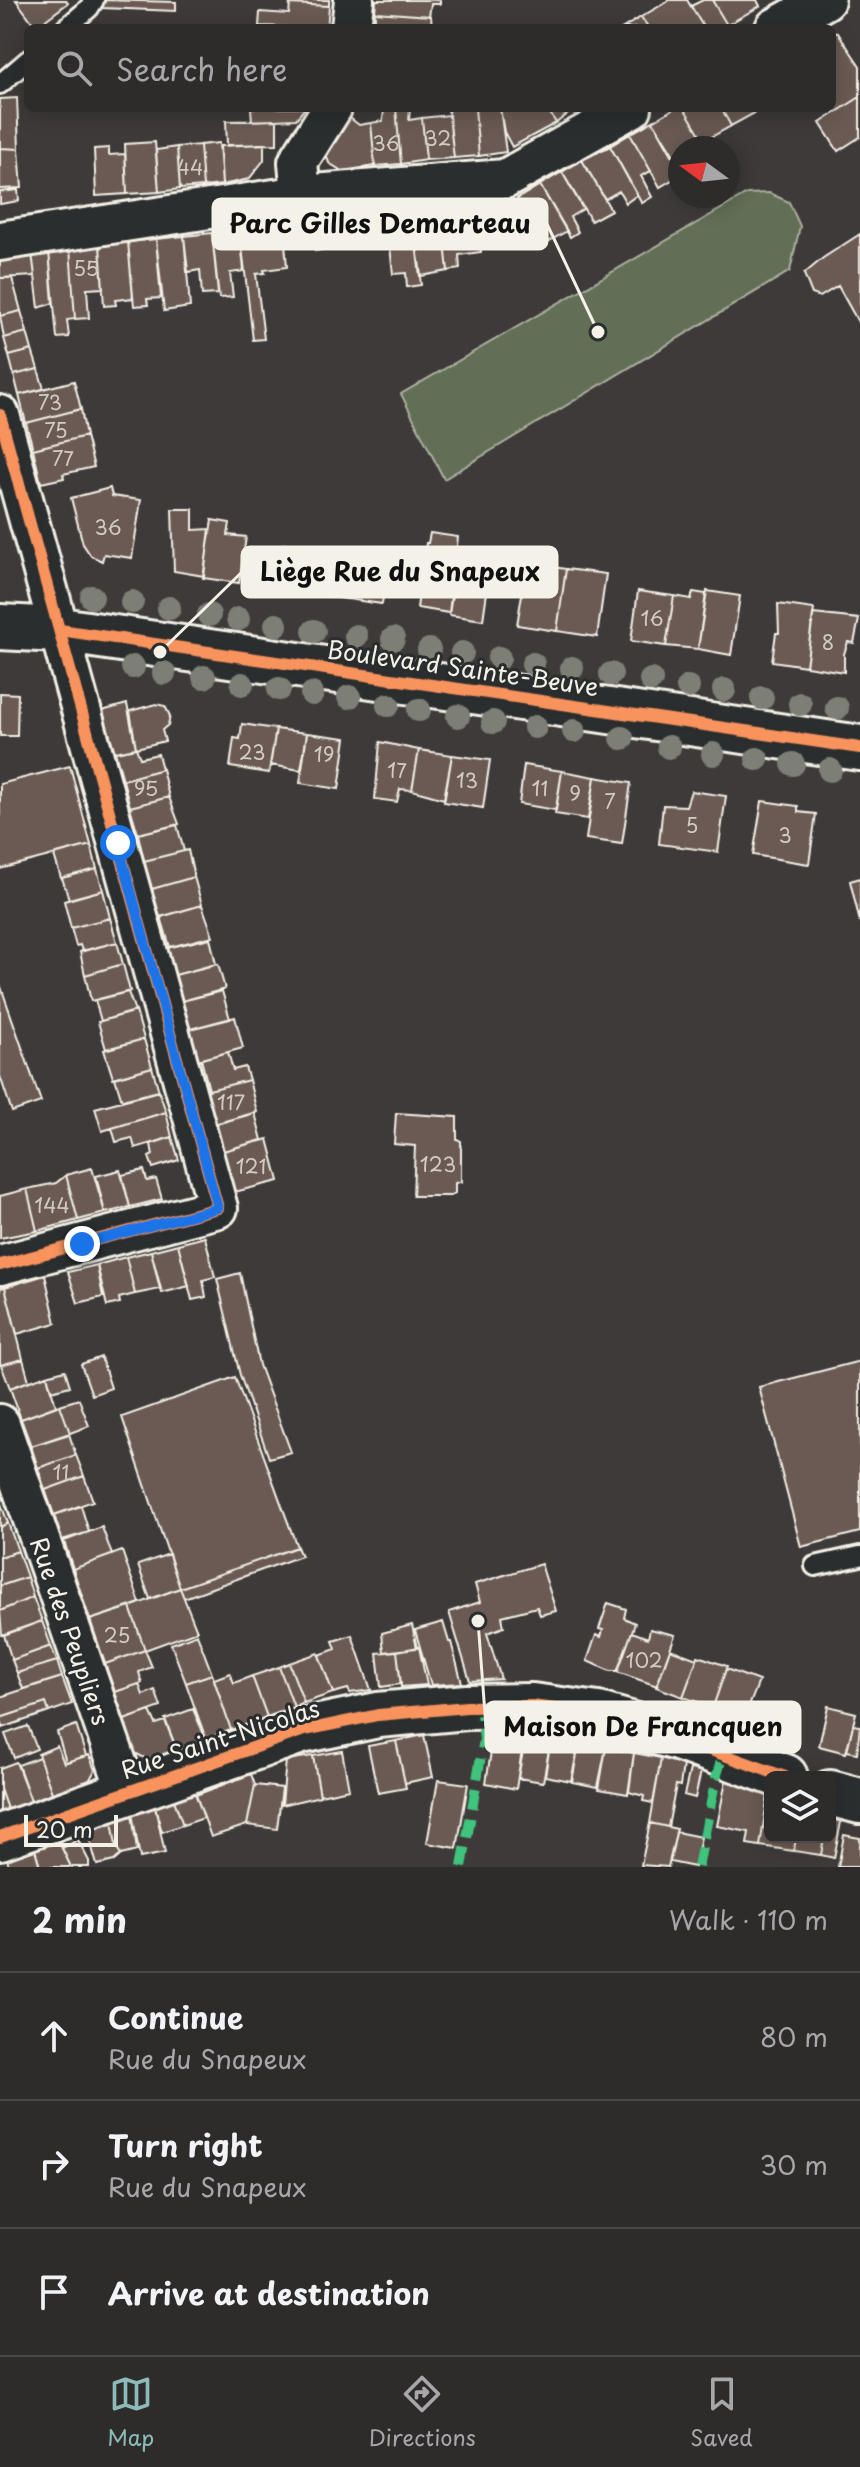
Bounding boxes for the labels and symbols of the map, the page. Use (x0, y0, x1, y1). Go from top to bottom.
house number: 32 (425, 123, 451, 153)
house number: 36 (372, 128, 400, 158)
north arrow (668, 136, 740, 208)
house number: 44 (177, 152, 203, 182)
callout: Parc Gilles Demarteau (213, 199, 547, 249)
text: Parc Gilles Demarteau (229, 203, 531, 242)
house number: 55 (73, 253, 99, 283)
house number: 73 (38, 387, 62, 417)
house number: 75 (44, 415, 68, 445)
house number: 77 (52, 443, 74, 473)
house number: 36 (94, 512, 122, 542)
callout: Liège Rue du Snapeux (242, 547, 557, 597)
text: Liège Rue du Snapeux (260, 551, 540, 590)
house number: 16 (641, 603, 664, 633)
house number: 8 (822, 627, 834, 657)
street label: Boulevard Sainte-Beuve (325, 630, 601, 704)
house number: 23 (238, 737, 266, 767)
house number: 19 (314, 739, 334, 769)
house number: 17 (387, 755, 407, 785)
house number: 13 (456, 765, 478, 795)
house number: 95 (134, 773, 158, 803)
house number: 11 (532, 773, 548, 803)
house number: 9 (569, 778, 581, 808)
house number: 7 (604, 786, 616, 816)
house number: 5 (686, 810, 698, 840)
house number: 3 (778, 820, 792, 850)
route start (100, 825, 136, 861)
house number: 117 (217, 1087, 245, 1117)
house number: 123 (420, 1149, 456, 1179)
house number: 121 (236, 1151, 266, 1181)
house number: 144 (34, 1190, 70, 1220)
route end (64, 1226, 100, 1262)
house number: 11 (53, 1457, 69, 1487)
street label: Rue des Peupliers (22, 1532, 120, 1730)
house number: 25 (104, 1620, 130, 1650)
house number: 102 (625, 1645, 663, 1675)
street label: Rue Saint-Nicolas (116, 1689, 324, 1787)
callout: Maison De Francquen (486, 1702, 800, 1752)
text: Maison De Francquen (503, 1706, 783, 1745)
scale bar (24, 1811, 118, 1847)

